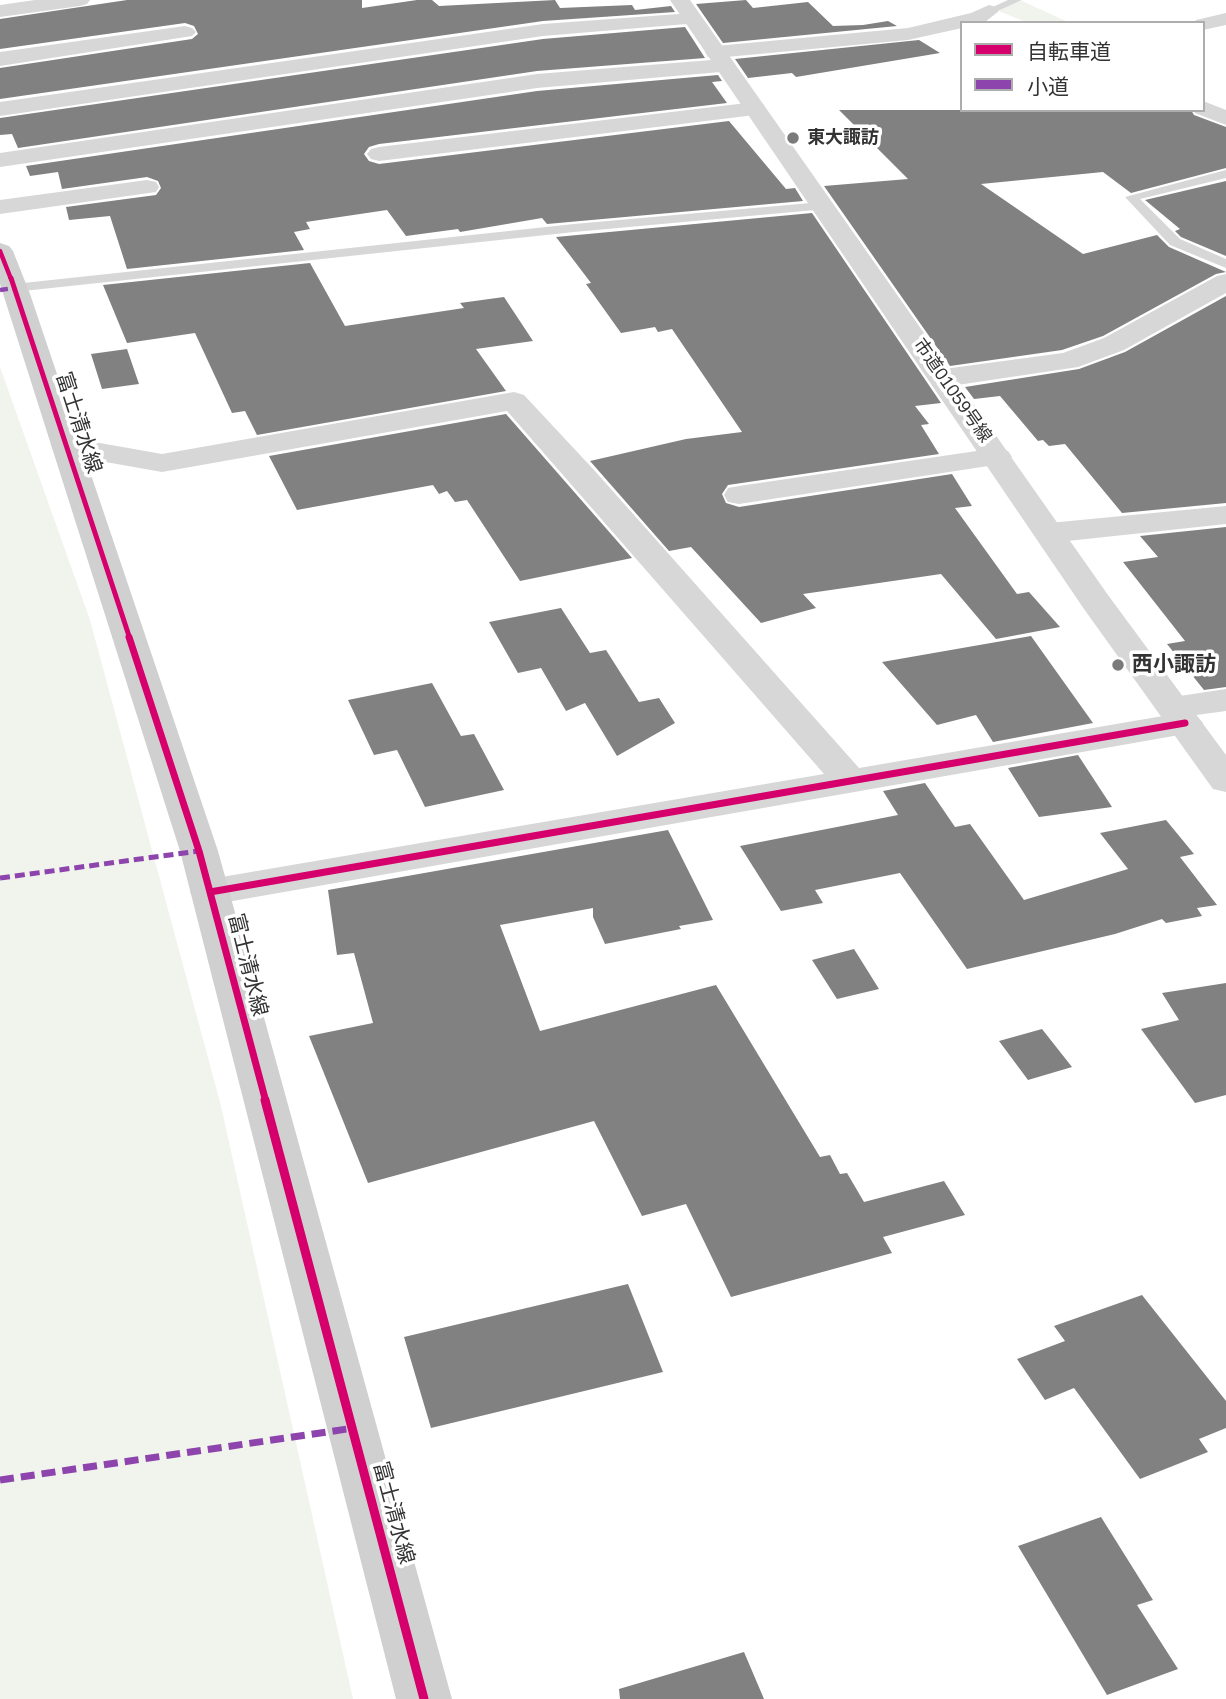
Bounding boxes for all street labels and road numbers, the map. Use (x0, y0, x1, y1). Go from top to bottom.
street label: 市道01059号線 (908, 335, 996, 447)
street label: 富士清水線 (50, 369, 106, 477)
street label: 富士清水線 (222, 911, 272, 1019)
street label: 富士清水線 (367, 1459, 419, 1567)

